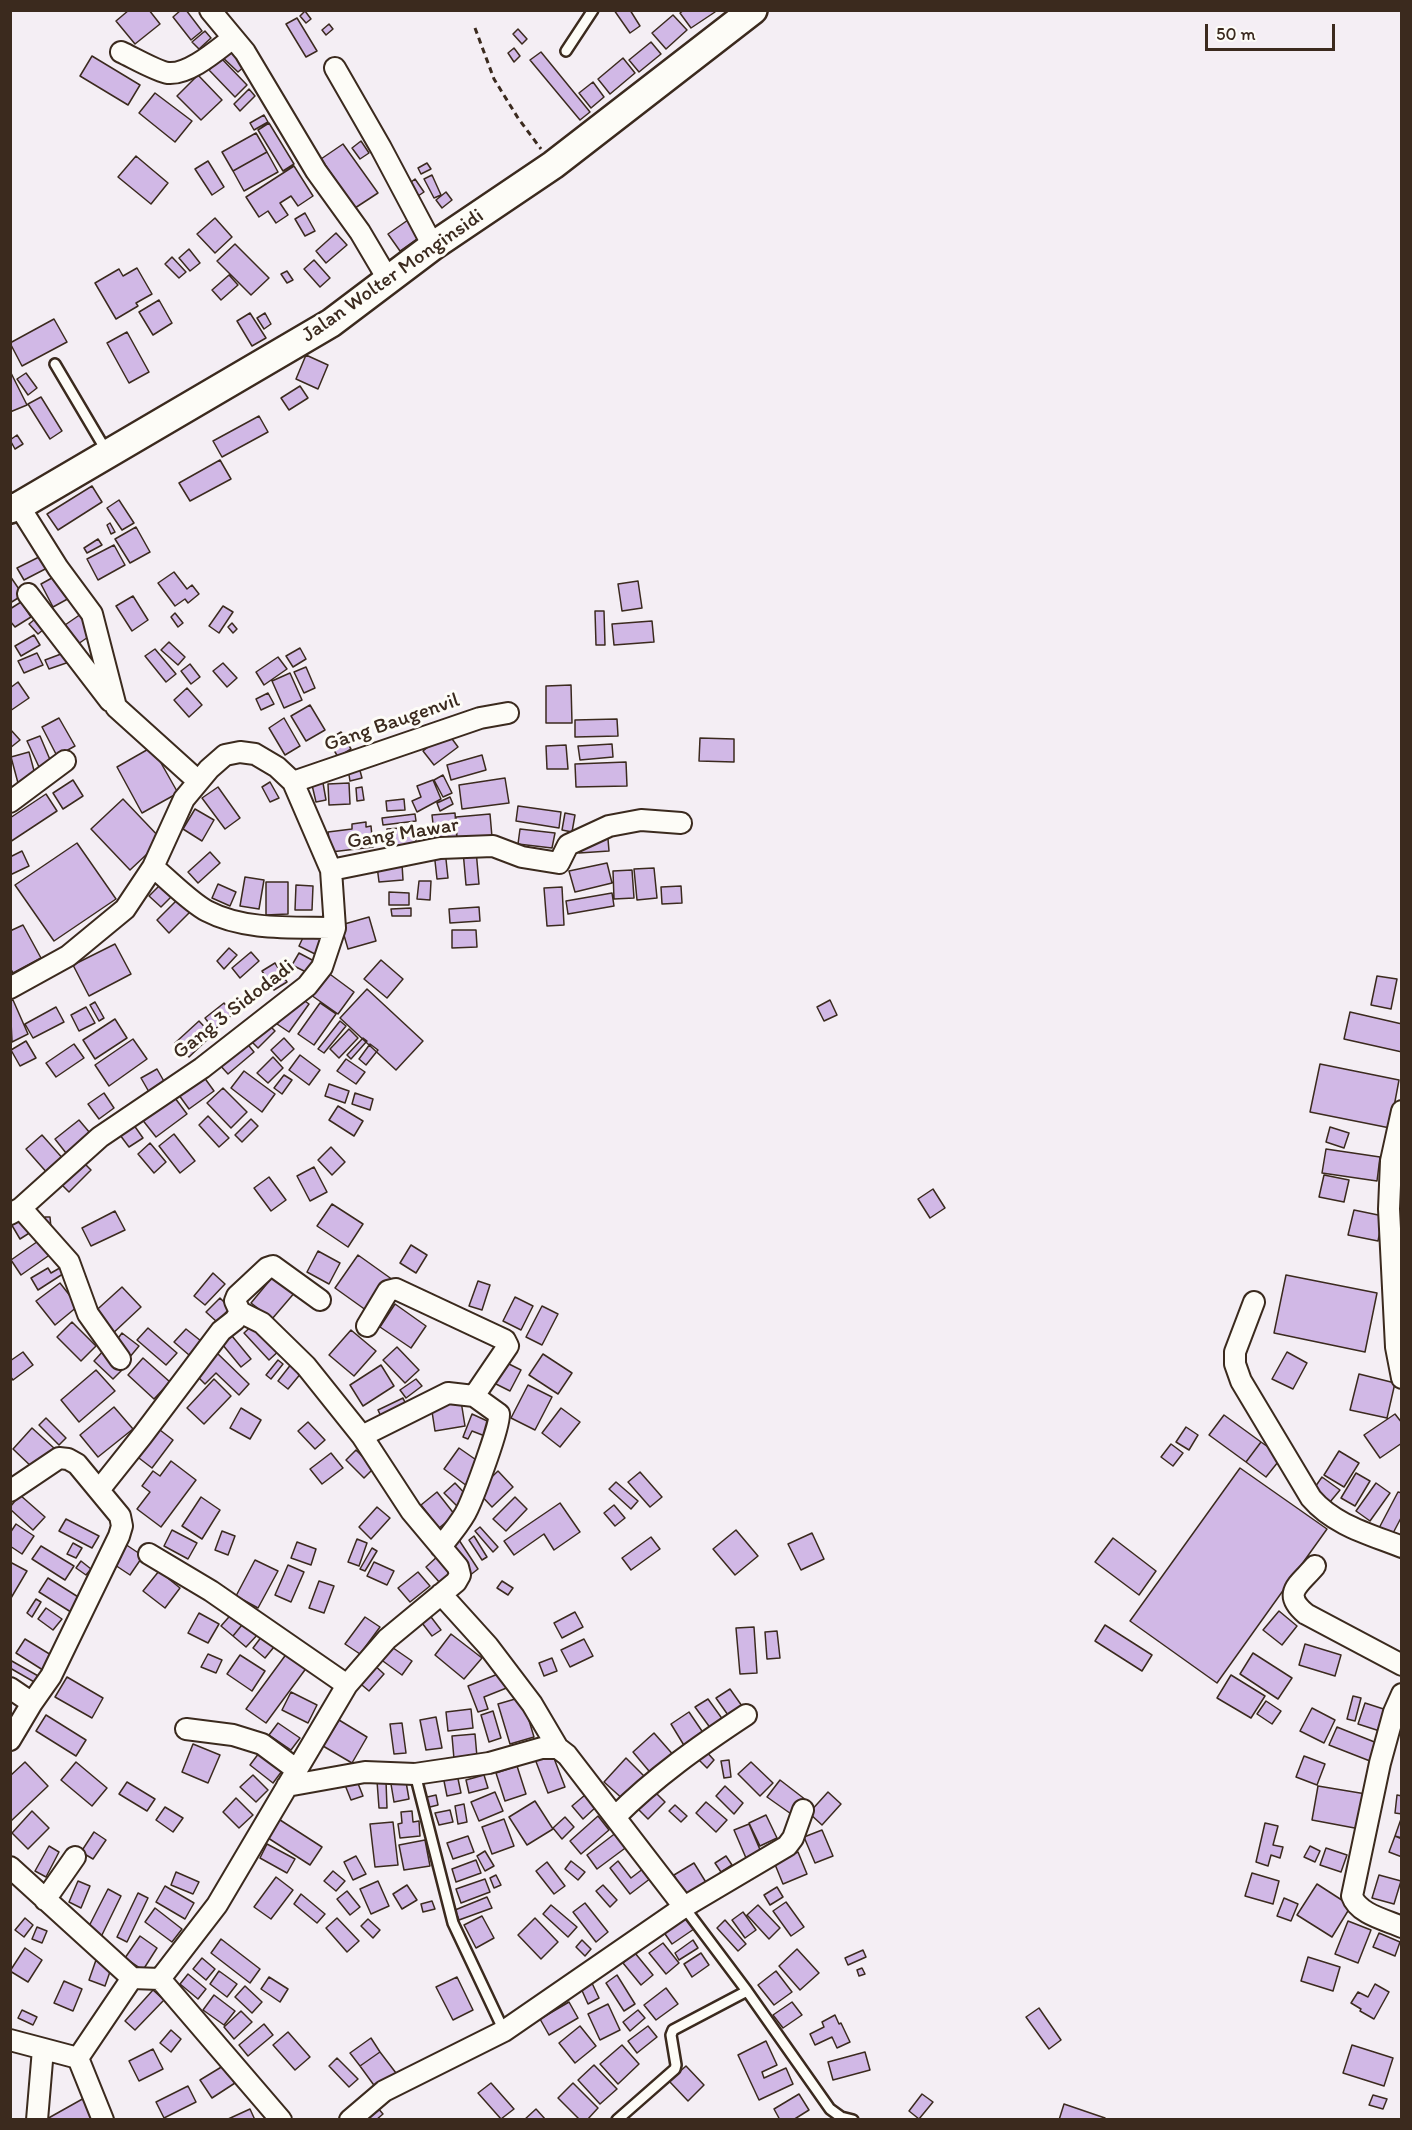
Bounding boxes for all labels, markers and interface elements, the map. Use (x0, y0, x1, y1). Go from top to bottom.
scale bar (1208, 12, 1338, 50)
text: 50 m (1216, 23, 1256, 45)
street label: Jalan Wolter Monginsidi (297, 204, 489, 348)
street label: Gang Baugenvil (321, 688, 463, 758)
street label: Gang Mawar (345, 813, 461, 855)
street label: Gang 3 Sidodadi (168, 955, 300, 1065)

